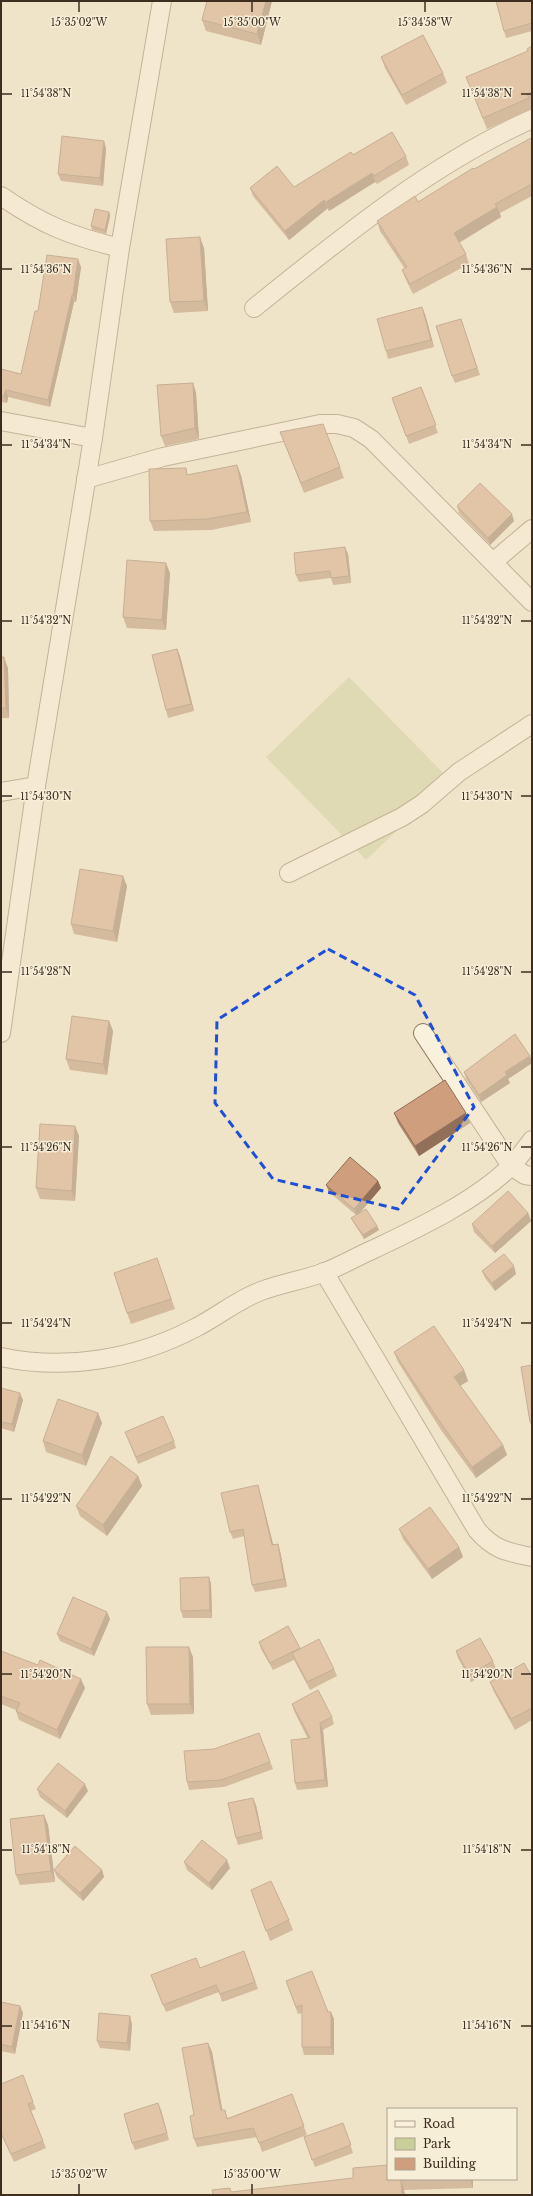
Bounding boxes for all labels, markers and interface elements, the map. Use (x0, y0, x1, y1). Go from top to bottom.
text: 15°35'02"W (51, 16, 107, 29)
text: 15°35'00"W (223, 16, 281, 29)
text: 15°34'58"W (398, 16, 453, 29)
text: 11°54'38"N (21, 87, 71, 100)
text: 11°54'38"N (462, 87, 512, 100)
text: 11°54'36"N (21, 263, 71, 276)
text: 11°54'36"N (462, 263, 512, 276)
text: 11°54'34"N (21, 438, 71, 451)
text: 11°54'34"N (462, 438, 512, 451)
text: 11°54'32"N (21, 614, 71, 627)
text: 11°54'32"N (462, 614, 512, 627)
text: 11°54'30"N (20, 790, 72, 803)
text: 11°54'30"N (461, 790, 513, 803)
text: 11°54'28"N (21, 965, 71, 978)
text: 11°54'28"N (462, 965, 512, 978)
text: 11°54'26"N (21, 1141, 71, 1154)
text: 11°54'26"N (462, 1141, 512, 1154)
text: 11°54'24"N (21, 1317, 71, 1330)
text: 11°54'24"N (462, 1317, 512, 1330)
text: 11°54'22"N (21, 1492, 71, 1505)
text: 11°54'22"N (462, 1492, 512, 1505)
text: 11°54'20"N (20, 1668, 72, 1681)
text: 11°54'20"N (461, 1668, 513, 1681)
text: 11°54'18"N (22, 1843, 70, 1856)
text: 11°54'18"N (463, 1843, 511, 1856)
text: 11°54'16"N (21, 2019, 71, 2032)
text: 11°54'16"N (462, 2019, 512, 2032)
legend (387, 2108, 517, 2180)
text: Road (423, 2116, 455, 2131)
text: Park (423, 2136, 451, 2151)
text: Building (423, 2156, 477, 2171)
text: 15°35'02"W (51, 2168, 107, 2181)
text: 15°35'00"W (223, 2168, 281, 2181)

